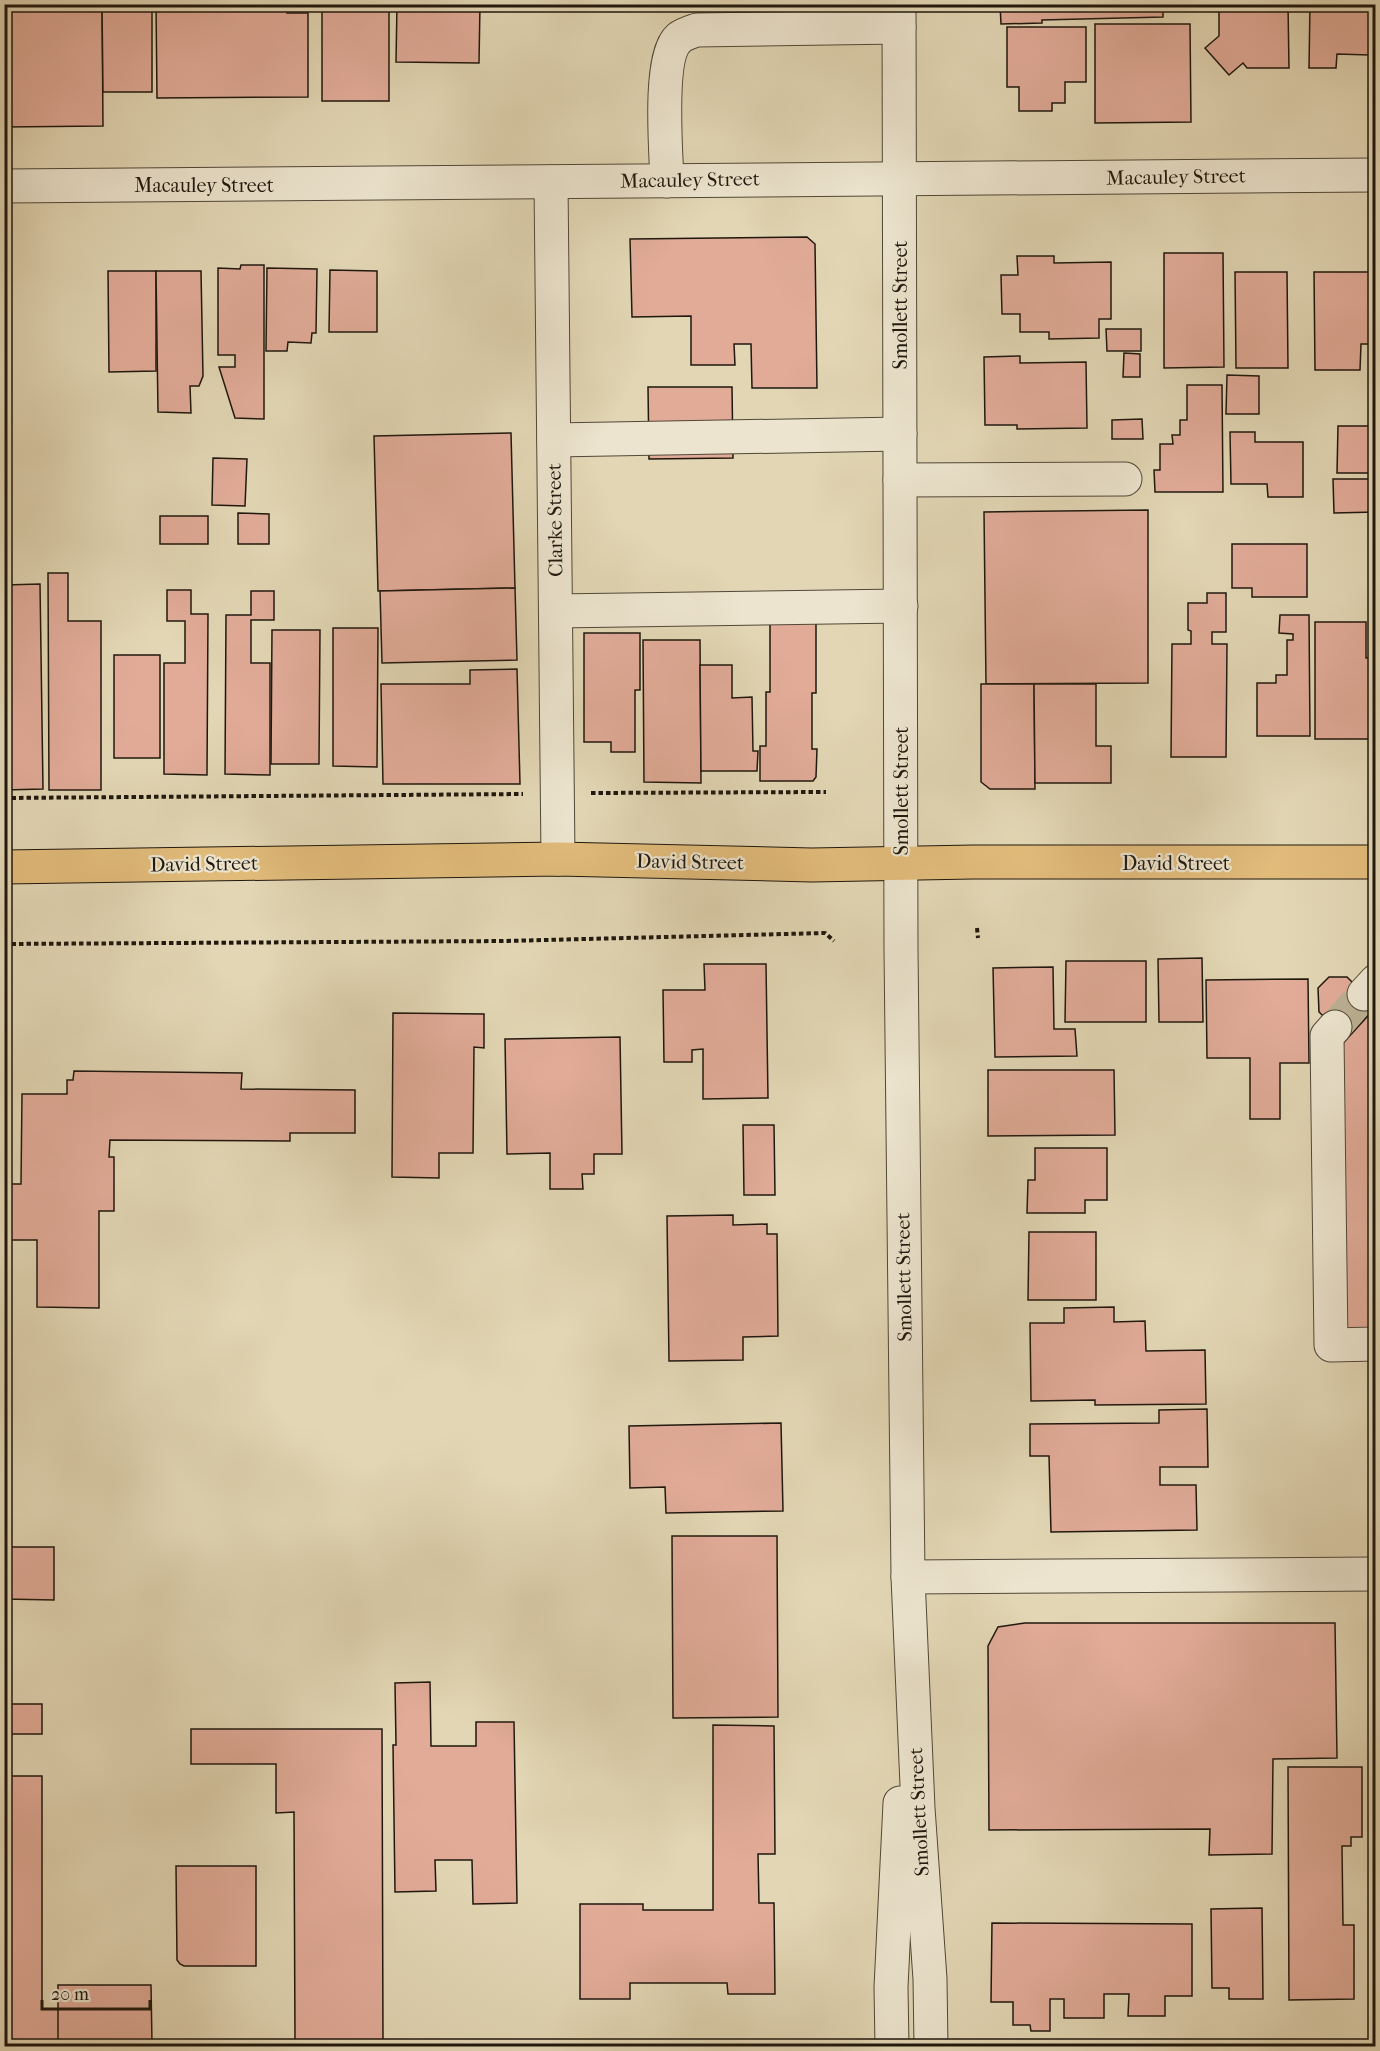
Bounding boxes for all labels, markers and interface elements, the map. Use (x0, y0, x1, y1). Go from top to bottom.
street label: Macauley Street (1106, 164, 1246, 190)
street label: Macauley Street (620, 167, 760, 193)
street label: Macauley Street (134, 174, 274, 197)
street label: Smollett Street (889, 240, 912, 370)
street label: Clarke Street (543, 463, 567, 577)
street label: Smollett Street (890, 726, 913, 856)
street label: David Street (636, 850, 744, 874)
street label: David Street (150, 852, 258, 876)
street label: David Street (1122, 852, 1230, 875)
street label: Smollett Street (891, 1212, 917, 1342)
street label: Smollett Street (904, 1747, 934, 1877)
scale bar (42, 1973, 150, 2011)
text: 20 m (51, 1984, 89, 2005)

